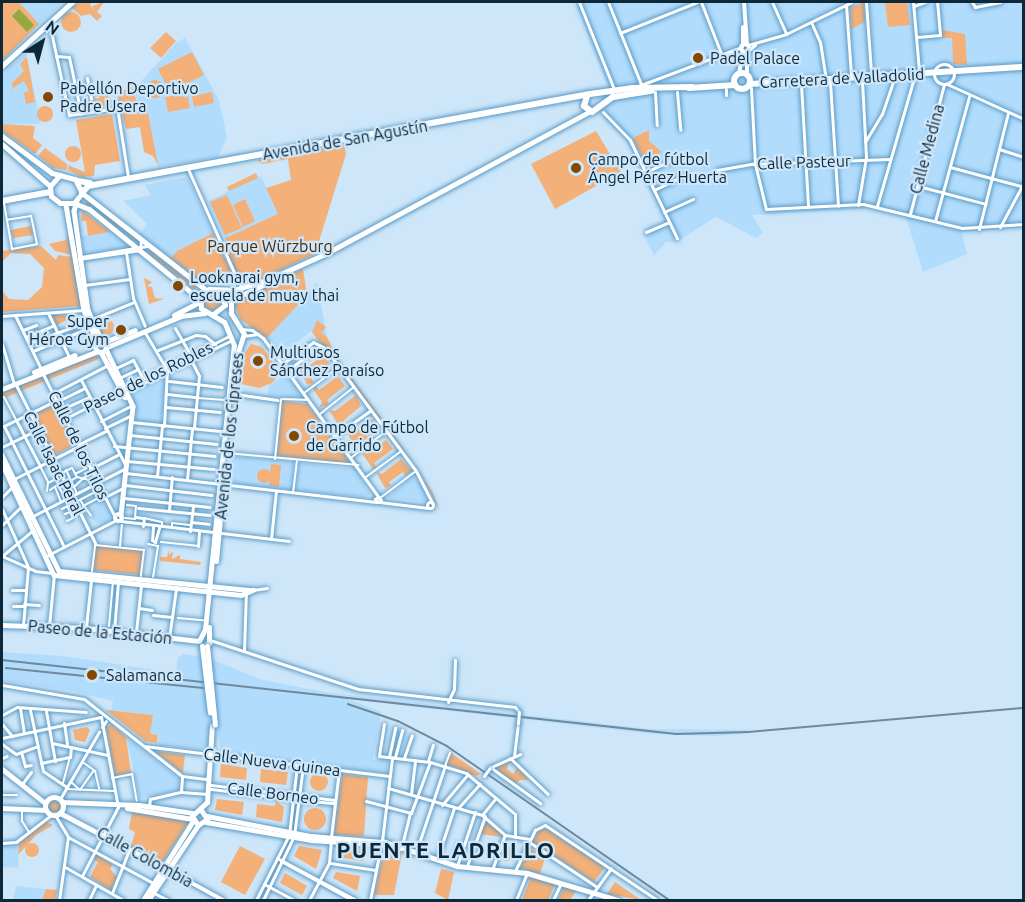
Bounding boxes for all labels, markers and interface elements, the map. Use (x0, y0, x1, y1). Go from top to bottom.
north arrow (12, 12, 72, 72)
text: N (42, 17, 63, 38)
place label: Padel Palace (710, 48, 800, 68)
marker: Padel Palace (691, 51, 705, 65)
street label: Carretera de Valladolid (759, 64, 925, 92)
place label: Pabellón Deportivo Padre Usera (60, 78, 199, 116)
marker: Pabellón Deportivo Padre Usera (41, 90, 55, 104)
street label: Calle Medina (906, 102, 948, 196)
street label: Avenida de San Agustín (261, 116, 429, 164)
place label: Campo de fútbol Ángel Pérez Huerta (588, 149, 727, 187)
street label: Calle Pasteur (757, 151, 851, 173)
marker: Campo de fútbol Ángel Pérez Huerta (569, 161, 583, 175)
park label: Parque Würzburg (207, 236, 333, 256)
place label: Looknarai gym, escuela de muay thai (190, 267, 339, 305)
marker: Looknarai gym, escuela de muay thai (171, 279, 185, 293)
place label: Super Héroe Gym (29, 311, 109, 349)
marker: Super Héroe Gym (114, 323, 128, 337)
street label: Paseo de los Robles (80, 337, 216, 417)
place label: Multiusos Sánchez Paraíso (270, 342, 384, 380)
street label: Avenida de los Cipreses (211, 352, 247, 520)
marker: Multiusos Sánchez Paraíso (251, 354, 265, 368)
street label: Calle de los Tilos (44, 388, 114, 502)
street label: Calle Isaac Peral (20, 408, 88, 518)
place label: Campo de Fútbol de Garrido (306, 417, 429, 455)
marker: Campo de Fútbol de Garrido (287, 429, 301, 443)
street label: Paseo de la Estación (27, 616, 173, 648)
place label: Salamanca (106, 665, 182, 685)
marker: Salamanca (83, 666, 101, 684)
street label: Calle Nueva Guinea (202, 744, 342, 780)
street label: Calle Borneo (226, 778, 320, 808)
street label: Calle Colombia (94, 823, 196, 891)
district label: PUENTE LADRILLO (336, 837, 556, 863)

